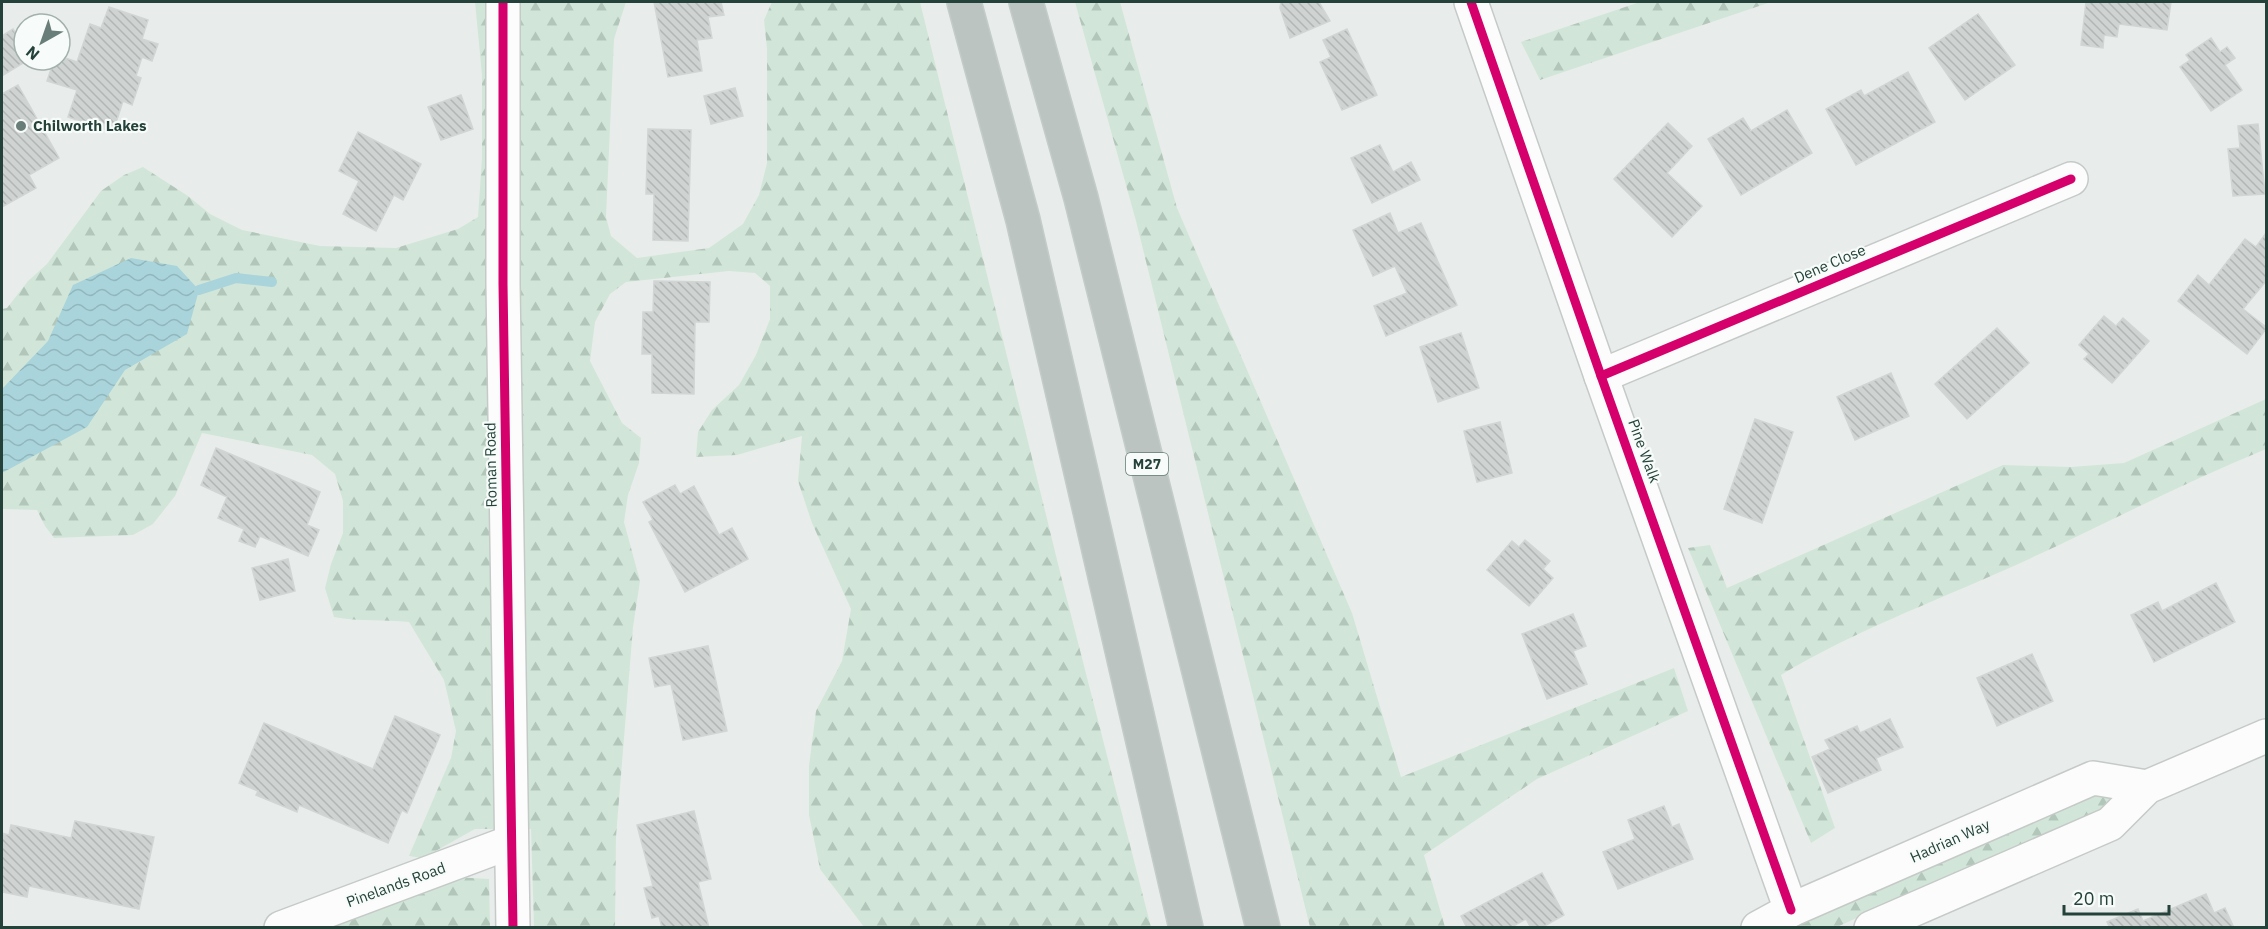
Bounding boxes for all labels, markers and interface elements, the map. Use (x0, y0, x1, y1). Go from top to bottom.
north arrow (12, 12, 72, 72)
text: N (21, 42, 43, 65)
place label: Chilworth Lakes (33, 116, 147, 135)
marker: Chilworth Lakes (14, 119, 28, 133)
street label: Dene Close (1791, 240, 1868, 287)
street label: Pine Walk (1624, 416, 1665, 485)
street label: Roman Road (480, 422, 501, 508)
road number: M27 (1126, 453, 1168, 475)
street label: Hadrian Way (1907, 814, 1993, 867)
street label: Pinelands Road (344, 858, 448, 911)
scale bar (2064, 878, 2169, 916)
text: 20 m (2073, 887, 2115, 910)

